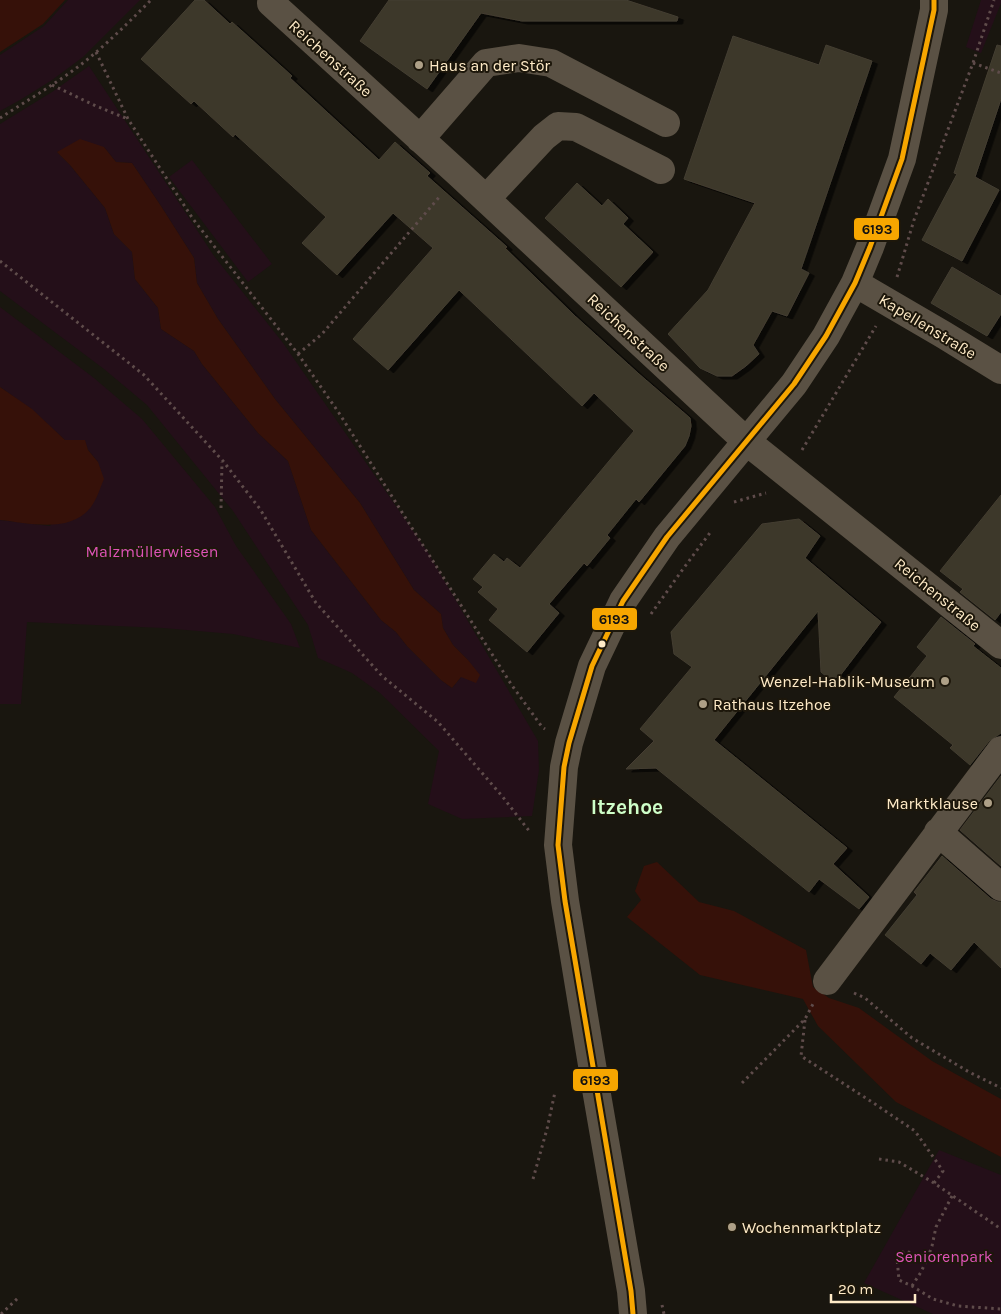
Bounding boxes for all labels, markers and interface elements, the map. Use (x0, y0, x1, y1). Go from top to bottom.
street label: Reichenstraße (285, 16, 376, 101)
place label: Haus an der Stör (429, 56, 550, 75)
marker: Haus an der Stör (413, 59, 425, 71)
line badge: 6193 (853, 217, 900, 241)
text: 6193 (862, 221, 892, 238)
street label: Reichenstraße (584, 289, 674, 375)
street label: Kapellenstraße (876, 290, 980, 363)
park label: Malzmüllerwiesen (86, 542, 218, 561)
street label: Reichenstraße (891, 554, 985, 635)
line badge: 6193 (591, 607, 638, 631)
text: 6193 (599, 611, 629, 628)
unlabelled marker (597, 639, 607, 649)
place label: Wenzel-Hablik-Museum (760, 672, 935, 691)
marker: Wenzel-Hablik-Museum (939, 675, 951, 687)
place label: Rathaus Itzehoe (713, 695, 831, 714)
marker: Rathaus Itzehoe (697, 698, 709, 710)
place label: Marktklause (886, 794, 978, 813)
district label: Itzehoe (591, 795, 663, 819)
marker: Marktklause (982, 797, 994, 809)
line badge: 6193 (572, 1068, 619, 1092)
text: 6193 (580, 1072, 610, 1089)
place label: Wochenmarktplatz (742, 1218, 881, 1237)
marker: Wochenmarktplatz (726, 1221, 738, 1233)
park label: Seniorenpark (895, 1247, 993, 1266)
scale bar (831, 1272, 915, 1304)
text: 20 m (838, 1280, 873, 1298)

